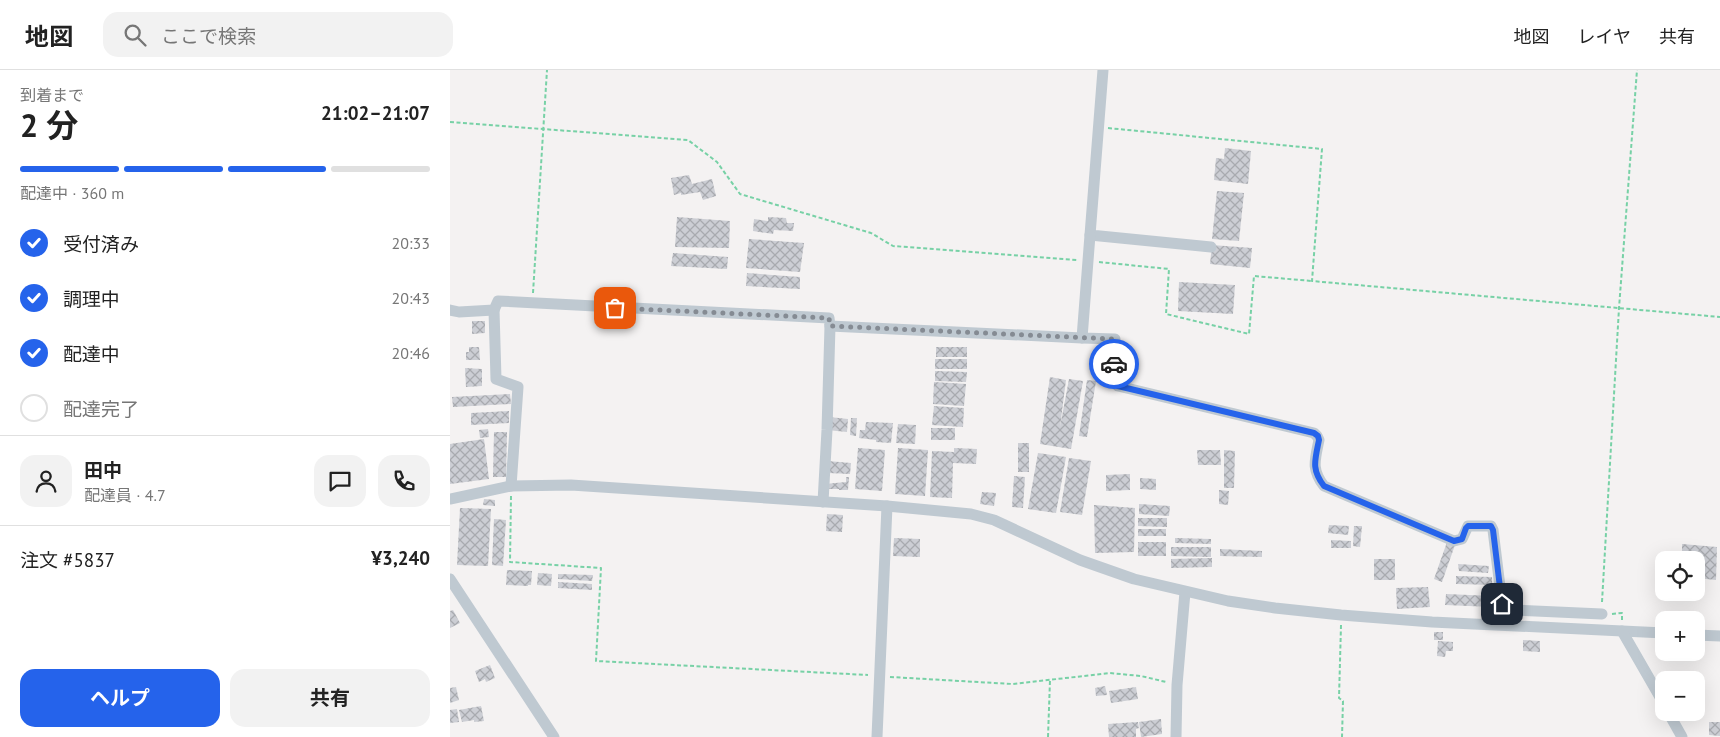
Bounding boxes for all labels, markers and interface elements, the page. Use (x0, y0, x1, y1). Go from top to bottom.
search box (103, 12, 453, 57)
text: 地図 (25, 21, 73, 52)
icon: search (121, 21, 149, 49)
text: ここで検索 (161, 24, 256, 48)
text: 地図 (1514, 25, 1550, 48)
text: レイヤ (1578, 25, 1631, 48)
text: 共有 (1659, 25, 1695, 48)
text: 到着まで (20, 85, 84, 105)
text: 21:02–21:07 (321, 101, 430, 125)
text: 2 分 (20, 104, 78, 146)
text: 配達中 · 360 m (20, 183, 124, 203)
icon: check (20, 229, 48, 257)
text: 受付済み (63, 232, 139, 256)
text: 20:33 (392, 233, 430, 253)
icon: check (20, 284, 48, 312)
text: 調理中 (63, 287, 120, 311)
pin (594, 287, 636, 329)
text: 20:43 (392, 288, 430, 308)
icon: bag (601, 294, 629, 322)
icon: check (20, 339, 48, 367)
courier (1089, 339, 1139, 389)
text: 配達中 (63, 342, 120, 366)
text: 20:46 (392, 343, 430, 363)
icon: car (1100, 350, 1128, 378)
text: 配達完了 (63, 397, 139, 421)
button: person (20, 455, 72, 507)
button: chat (314, 455, 366, 507)
button: phone (378, 455, 430, 507)
text: 田中 (84, 458, 122, 482)
text: 配達員 · 4.7 (84, 485, 166, 505)
text: ¥3,240 (371, 546, 430, 570)
text: 注文 #5837 (20, 548, 115, 572)
map controls (1655, 551, 1705, 721)
button: locate (1655, 551, 1705, 601)
pin (1481, 583, 1523, 625)
icon: home (1488, 590, 1516, 618)
button: + (1655, 611, 1705, 661)
button: ヘルプ (20, 669, 220, 727)
button: 共有 (230, 669, 430, 727)
button: − (1655, 671, 1705, 721)

